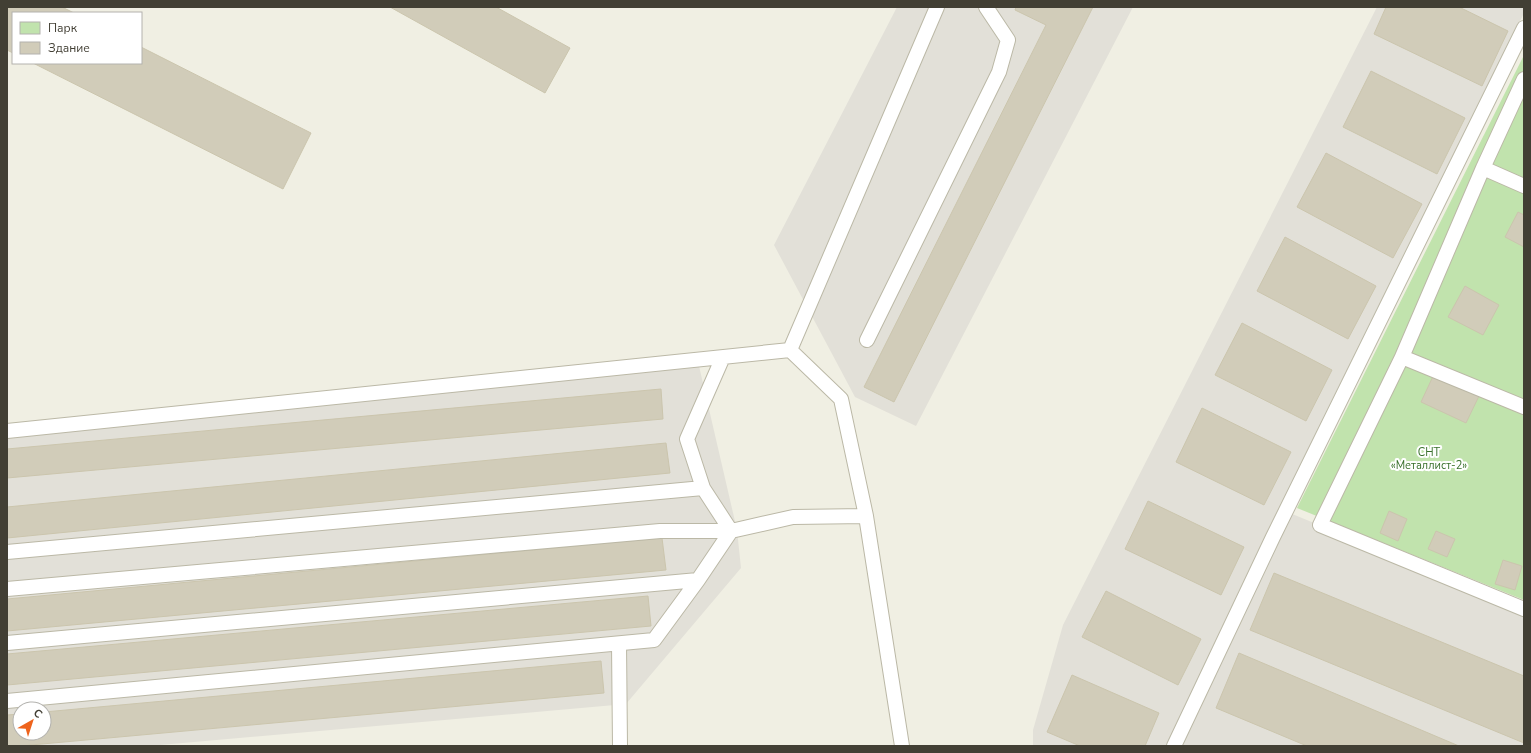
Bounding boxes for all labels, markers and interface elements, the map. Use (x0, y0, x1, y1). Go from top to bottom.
legend (12, 12, 142, 64)
text: Парк (48, 20, 78, 36)
text: Здание (48, 40, 90, 56)
park label: СНТ «Металлист-2» (1391, 445, 1467, 473)
north arrow (12, 701, 52, 741)
text: С (30, 705, 46, 722)

